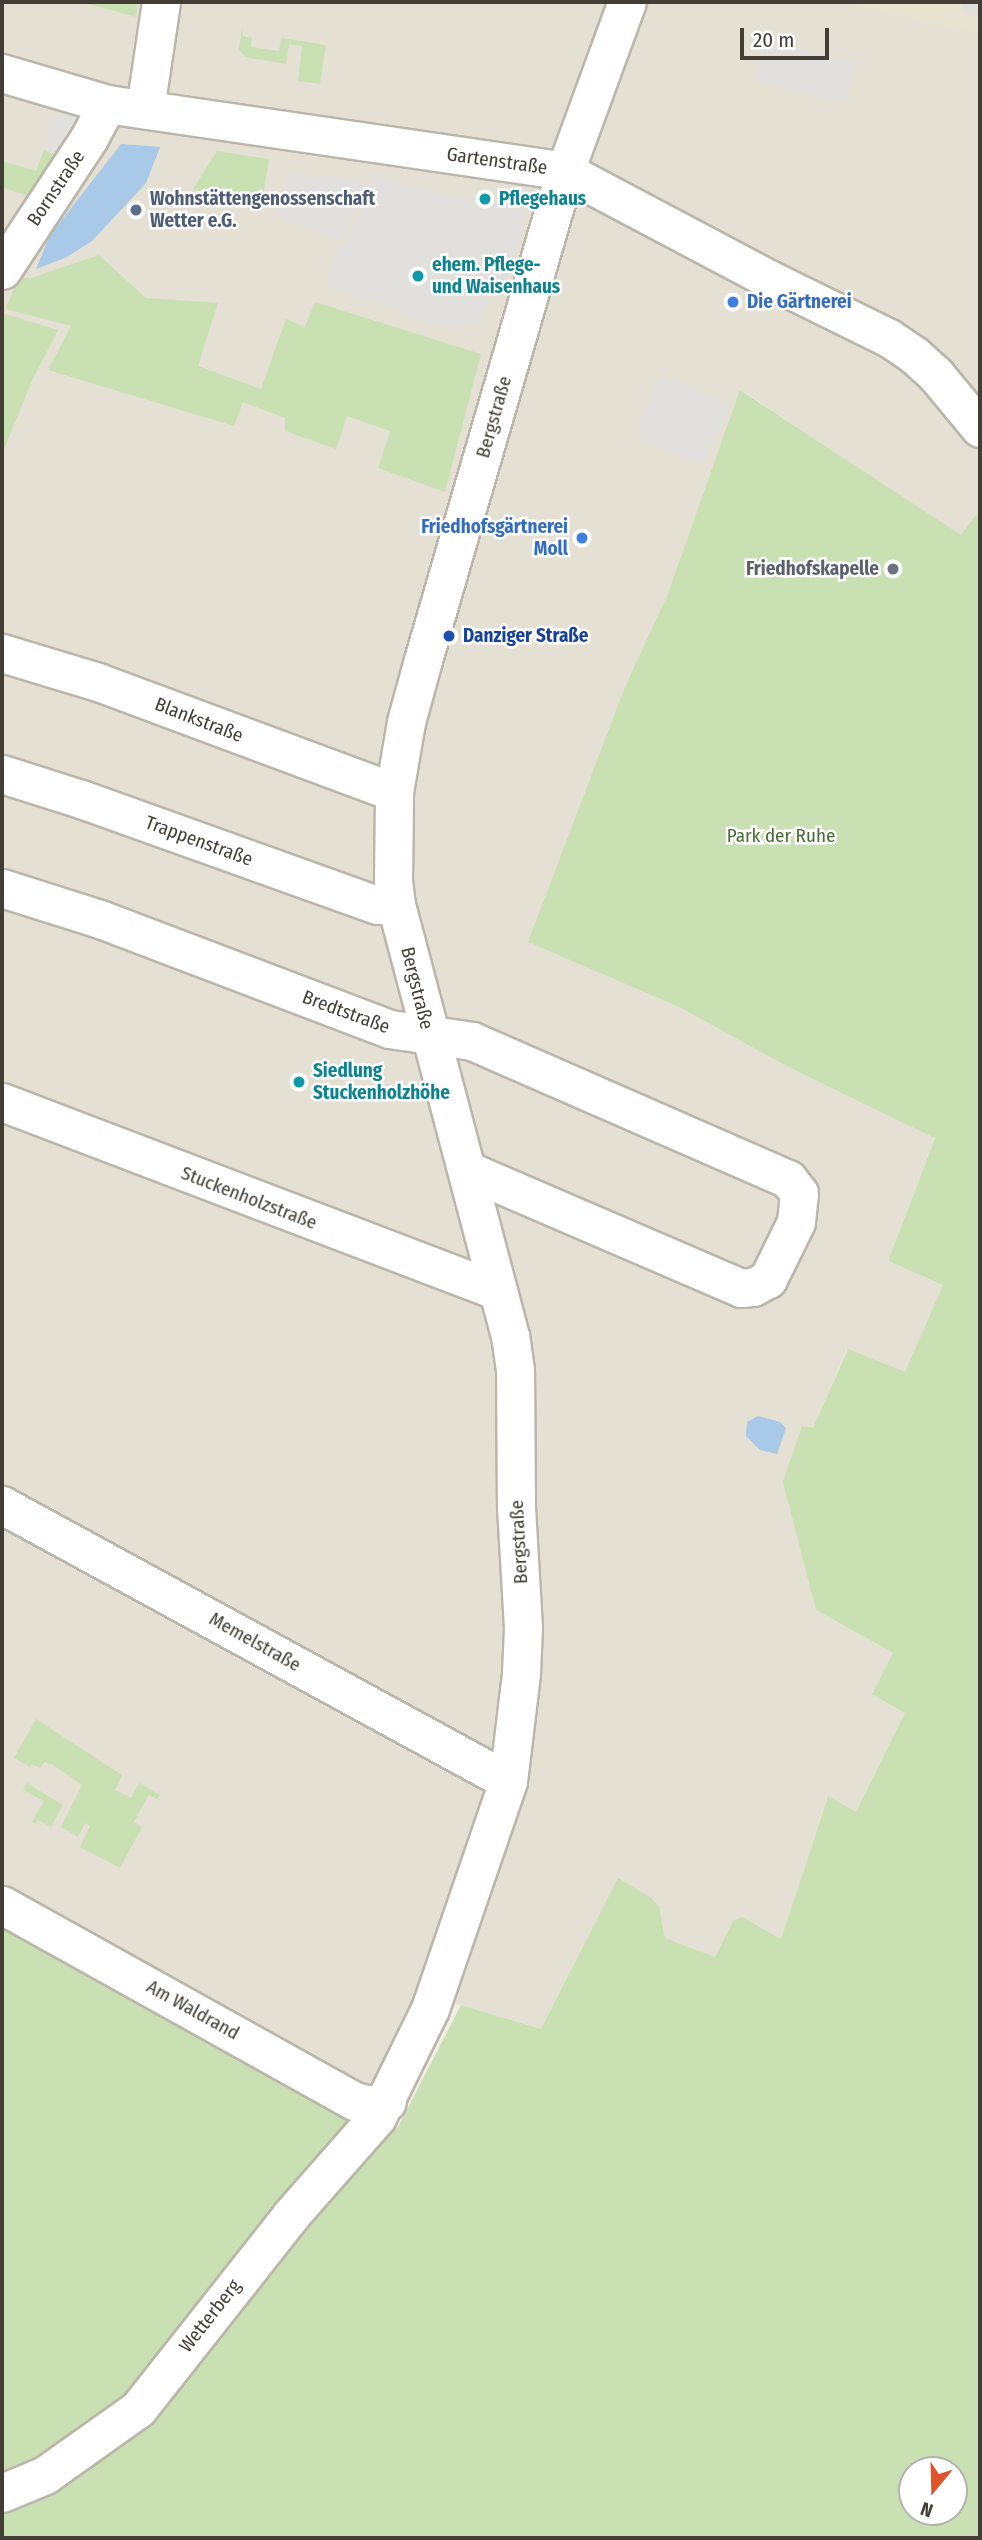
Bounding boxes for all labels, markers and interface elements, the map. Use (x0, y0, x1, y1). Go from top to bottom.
scale bar (744, 14, 833, 58)
text: 20 m (753, 27, 794, 53)
street label: Gartenstraße (445, 143, 549, 179)
street label: Bornstraße (22, 146, 90, 230)
place label: Wohnstättengenossenschaft Wetter e.G. (150, 188, 375, 232)
place label: Pflegehaus (499, 188, 586, 210)
marker: Pflegehaus (477, 191, 493, 207)
marker: Wohnstättengenossenschaft Wetter e.G. (128, 202, 144, 218)
place label: ehem. Pflege- und Waisenhaus (432, 254, 560, 298)
marker: ehem. Pflege- und Waisenhaus (410, 268, 426, 284)
place label: Die Gärtnerei (747, 291, 852, 313)
marker: Die Gärtnerei (725, 294, 741, 310)
street label: Bergstraße (471, 373, 517, 461)
place label: Friedhofsgärtnerei Moll (421, 516, 568, 560)
marker: Friedhofsgärtnerei Moll (574, 530, 590, 546)
place label: Friedhofskapelle (746, 558, 879, 580)
marker: Friedhofskapelle (885, 561, 901, 577)
place label: Danziger Straße (463, 625, 588, 647)
marker: Danziger Straße (441, 628, 457, 644)
street label: Blankstraße (152, 693, 246, 747)
street label: Trappenstraße (142, 811, 256, 871)
park label: Park der Ruhe (727, 825, 835, 847)
street label: Bergstraße (396, 944, 438, 1032)
street label: Bredtstraße (299, 986, 393, 1038)
place label: Siedlung Stuckenholzhöhe (313, 1060, 450, 1104)
marker: Siedlung Stuckenholzhöhe (291, 1074, 307, 1090)
street label: Stuckenholzstraße (178, 1162, 320, 1234)
street label: Bergstraße (505, 1499, 533, 1585)
street label: Memelstraße (205, 1608, 305, 1676)
street label: Am Waldrand (143, 1975, 243, 2045)
street label: Wetterberg (174, 2275, 246, 2357)
north arrow (898, 2456, 968, 2526)
text: N (918, 2497, 936, 2522)

